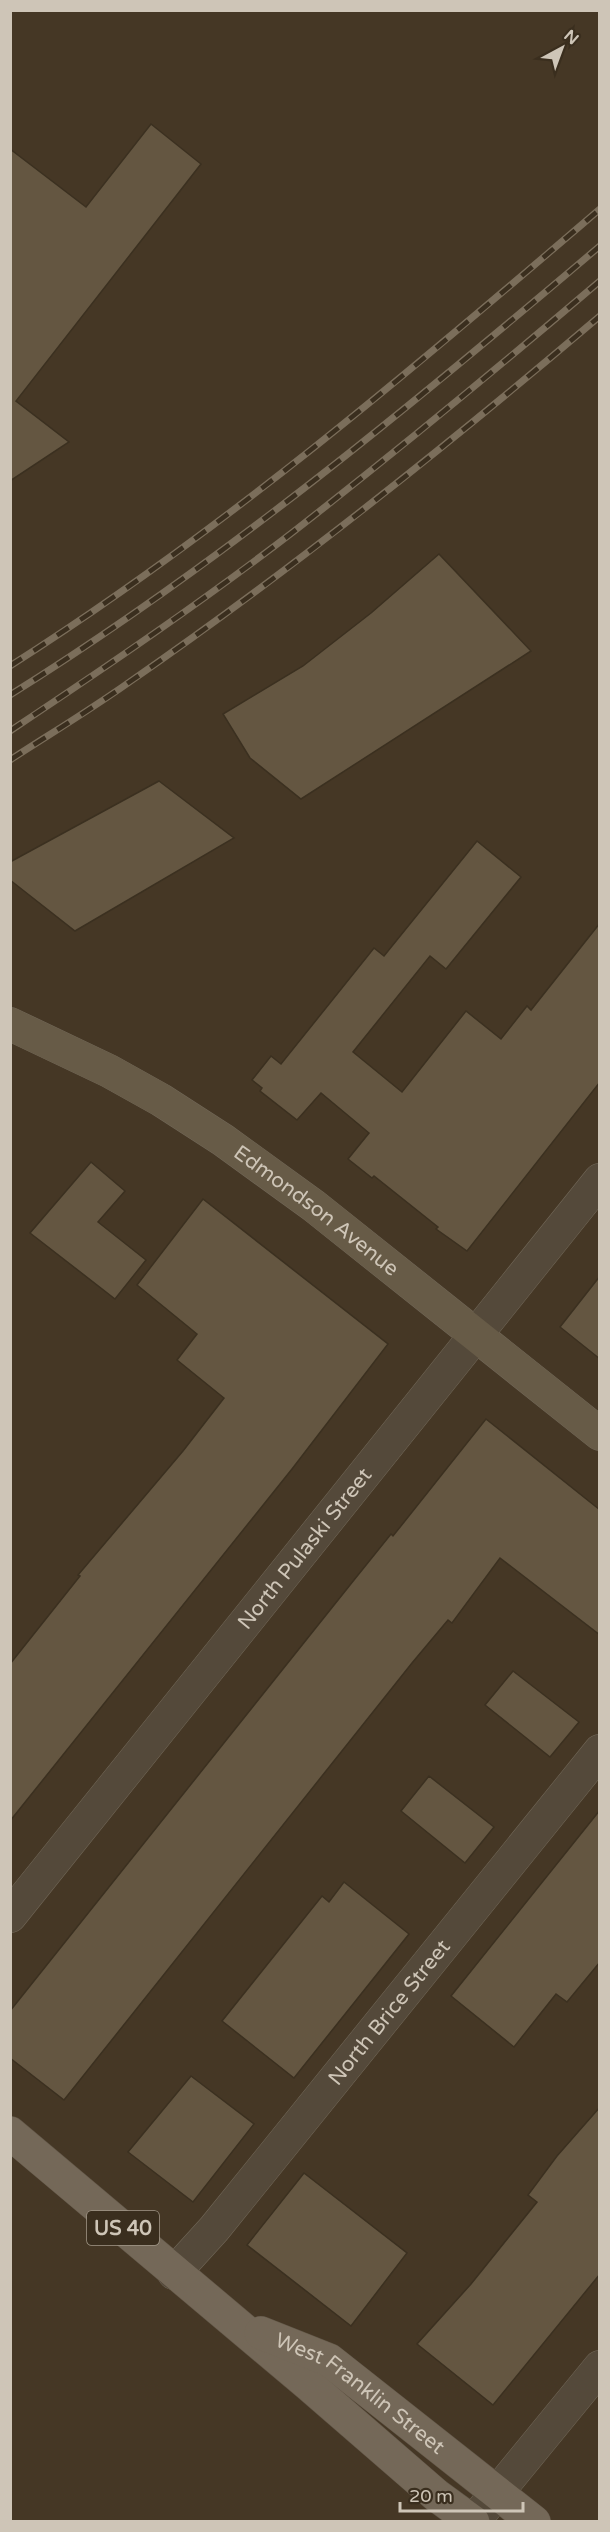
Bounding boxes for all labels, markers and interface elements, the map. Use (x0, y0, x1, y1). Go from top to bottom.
north arrow (532, 18, 592, 78)
text: N (560, 26, 583, 49)
street label: Edmondson Avenue (229, 1140, 404, 1282)
street label: North Pulaski Street (233, 1463, 377, 1635)
street label: North Brice Street (323, 1935, 456, 2090)
road number: US 40 (87, 2211, 159, 2245)
street label: West Franklin Street (272, 2328, 450, 2460)
scale bar (400, 2475, 523, 2513)
text: 20 m (409, 2485, 453, 2507)

